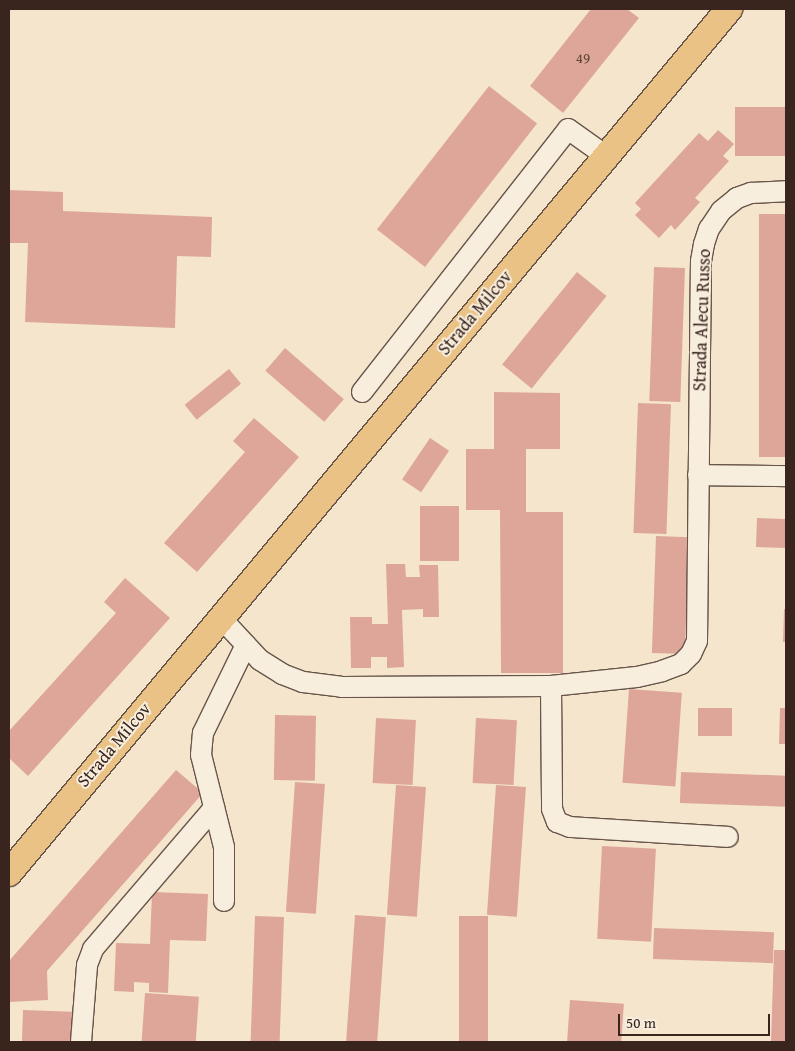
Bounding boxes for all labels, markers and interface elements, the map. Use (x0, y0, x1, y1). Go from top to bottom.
house number: 49 (576, 49, 590, 67)
street label: Strada Alecu Russo (689, 248, 715, 392)
street label: Strada Milcov (433, 266, 517, 360)
street label: Strada Milcov (72, 698, 156, 792)
scale bar (620, 1004, 772, 1036)
text: 50 m (626, 1012, 656, 1033)

